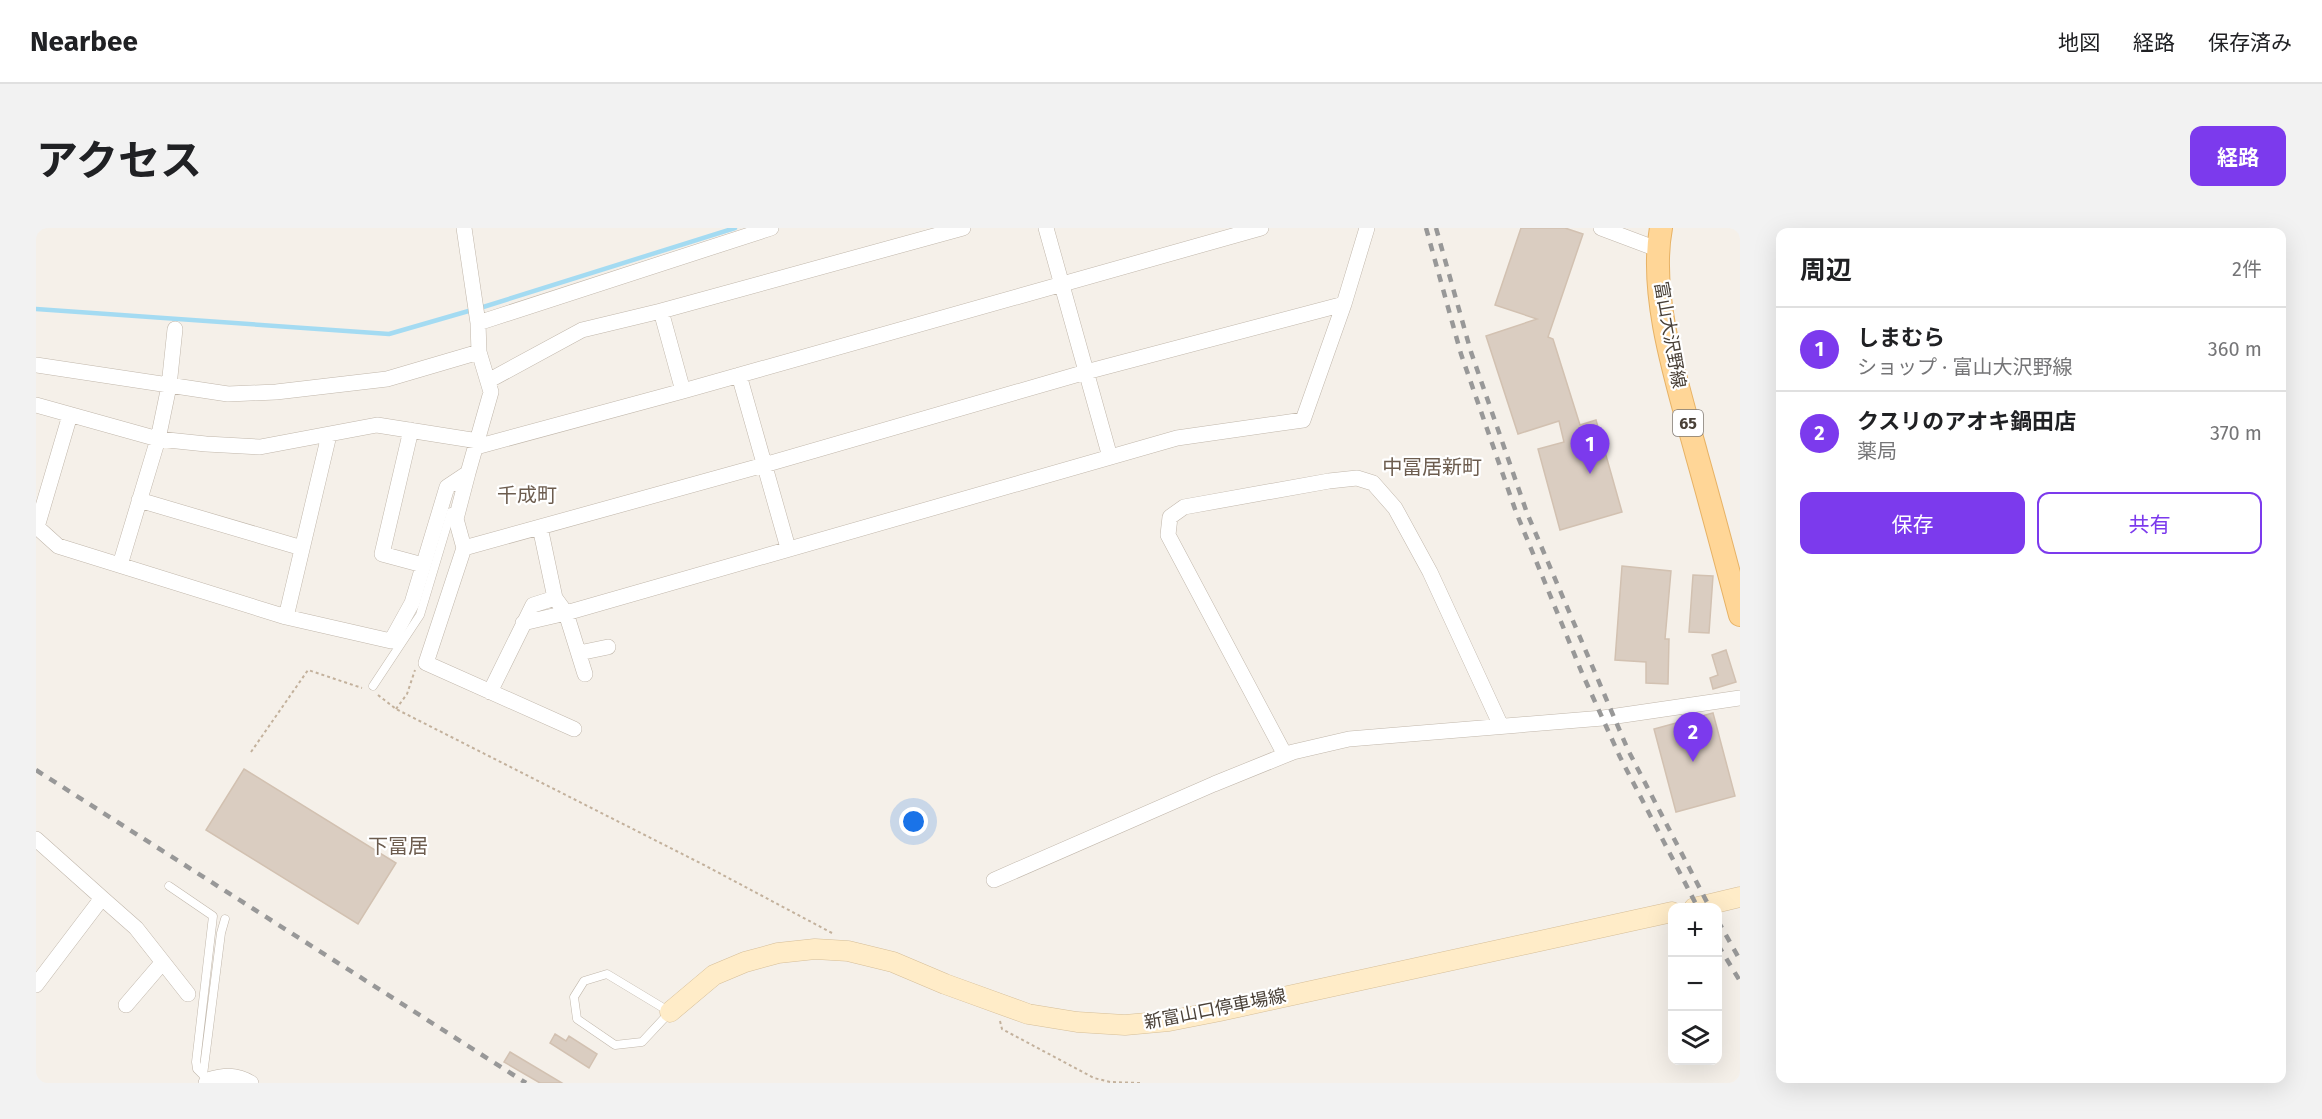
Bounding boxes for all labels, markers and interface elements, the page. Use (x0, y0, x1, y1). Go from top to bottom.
text: Nearbee (30, 25, 138, 58)
text: 地図 (2058, 30, 2100, 56)
text: 経路 (2133, 30, 2175, 56)
text: 保存済み (2208, 30, 2292, 56)
button: 経路 (2190, 126, 2286, 186)
text: アクセス (36, 136, 202, 186)
text: 周辺 (1800, 255, 1852, 286)
text: 2件 (2232, 257, 2262, 281)
street label: 富山大沢野線 (1650, 280, 1690, 390)
text: しまむら (1857, 324, 1945, 351)
text: 1 (1815, 337, 1824, 361)
text: 360 m (2208, 337, 2262, 361)
text: ショップ · 富山大沢野線 (1857, 355, 2072, 379)
text: クスリのアオキ鍋田店 (1857, 408, 2076, 435)
road number: 65 (1673, 410, 1703, 436)
text: 2 (1814, 421, 1825, 445)
text: 370 m (2210, 421, 2262, 445)
pin: 1 (1570, 424, 1610, 474)
text: 薬局 (1857, 439, 1897, 463)
district label: 中冨居新町 (1382, 455, 1482, 479)
district label: 千成町 (497, 483, 557, 507)
button: 保存 (1800, 492, 2025, 554)
button: 共有 (2037, 492, 2262, 554)
pin: 2 (1674, 712, 1712, 762)
your location (899, 807, 928, 836)
district label: 下冨居 (368, 834, 428, 858)
map controls (1668, 903, 1722, 1065)
button: + (1668, 903, 1722, 957)
button: − (1668, 957, 1722, 1011)
street label: 新富山口停車場線 (1142, 984, 1288, 1034)
button: layers (1668, 1011, 1722, 1065)

